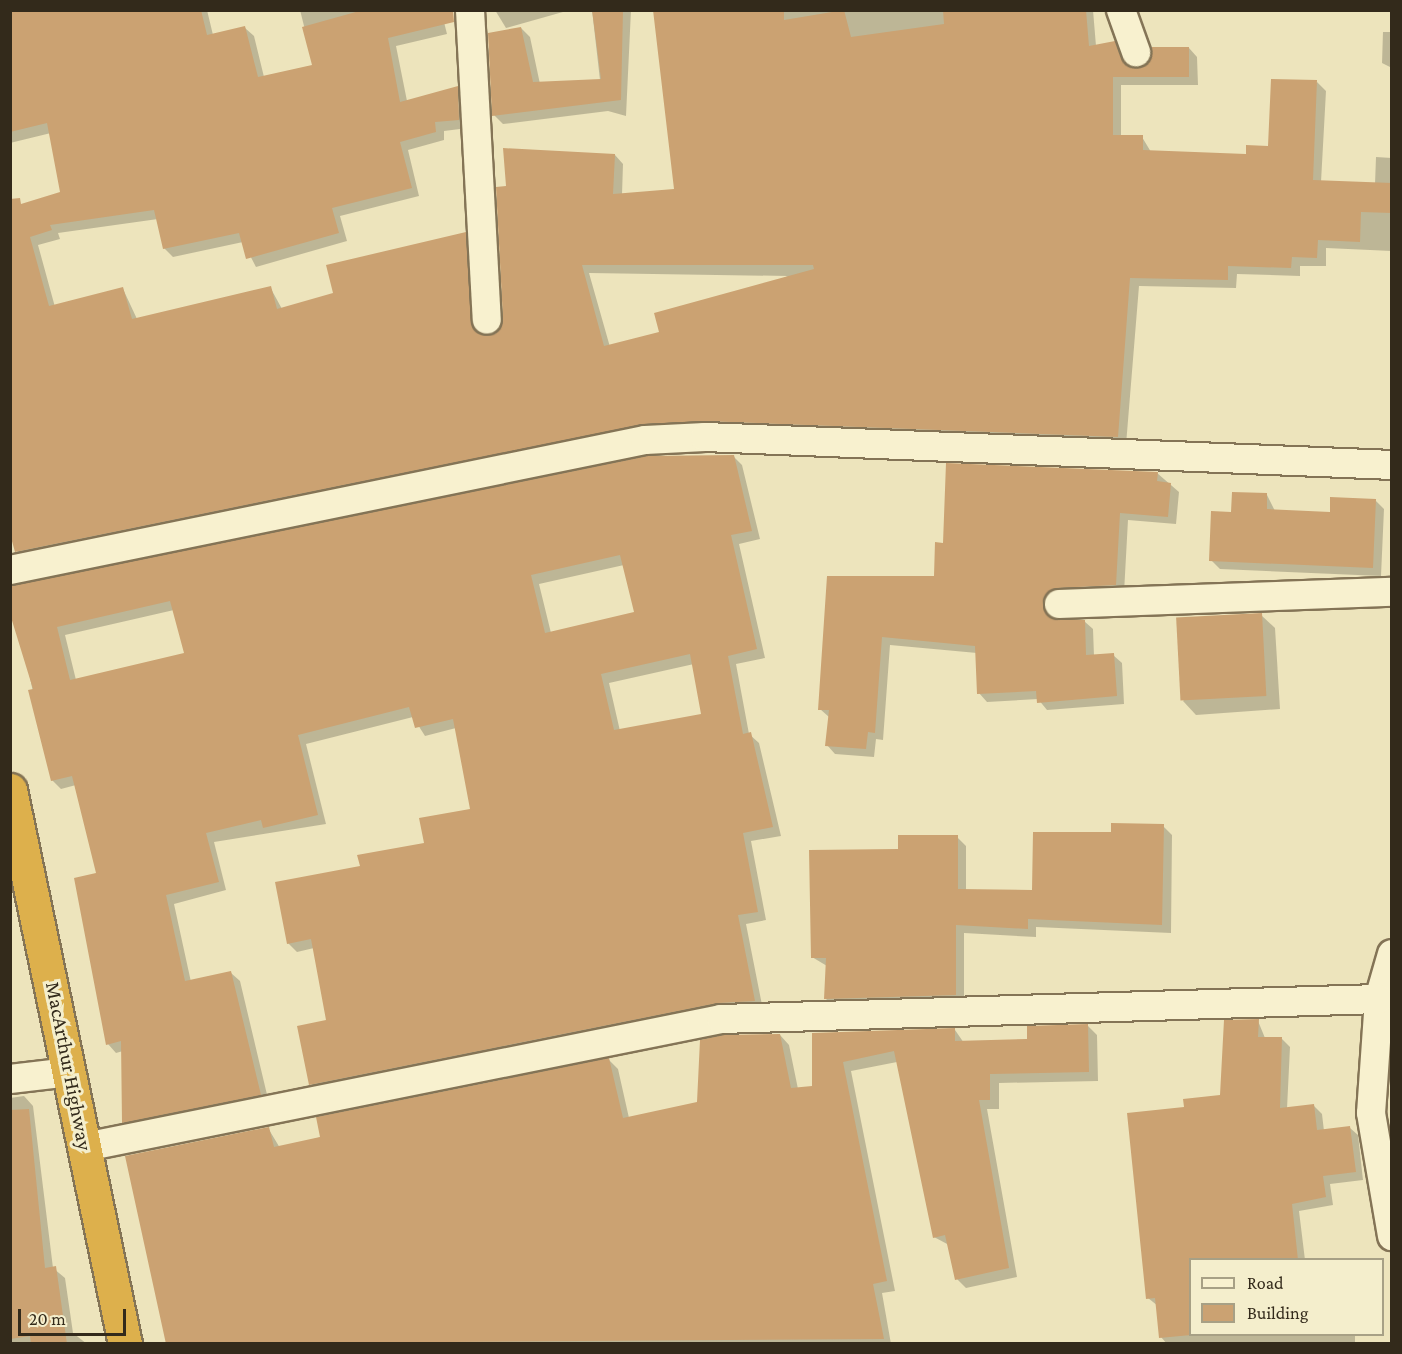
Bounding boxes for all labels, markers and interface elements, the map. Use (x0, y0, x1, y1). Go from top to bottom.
street label: MacArthur Highway (40, 980, 98, 1152)
legend (1189, 1258, 1384, 1336)
text: Road (1247, 1273, 1284, 1293)
scale bar (21, 1297, 129, 1335)
text: Building (1247, 1303, 1308, 1323)
text: 20 m (29, 1309, 66, 1329)

